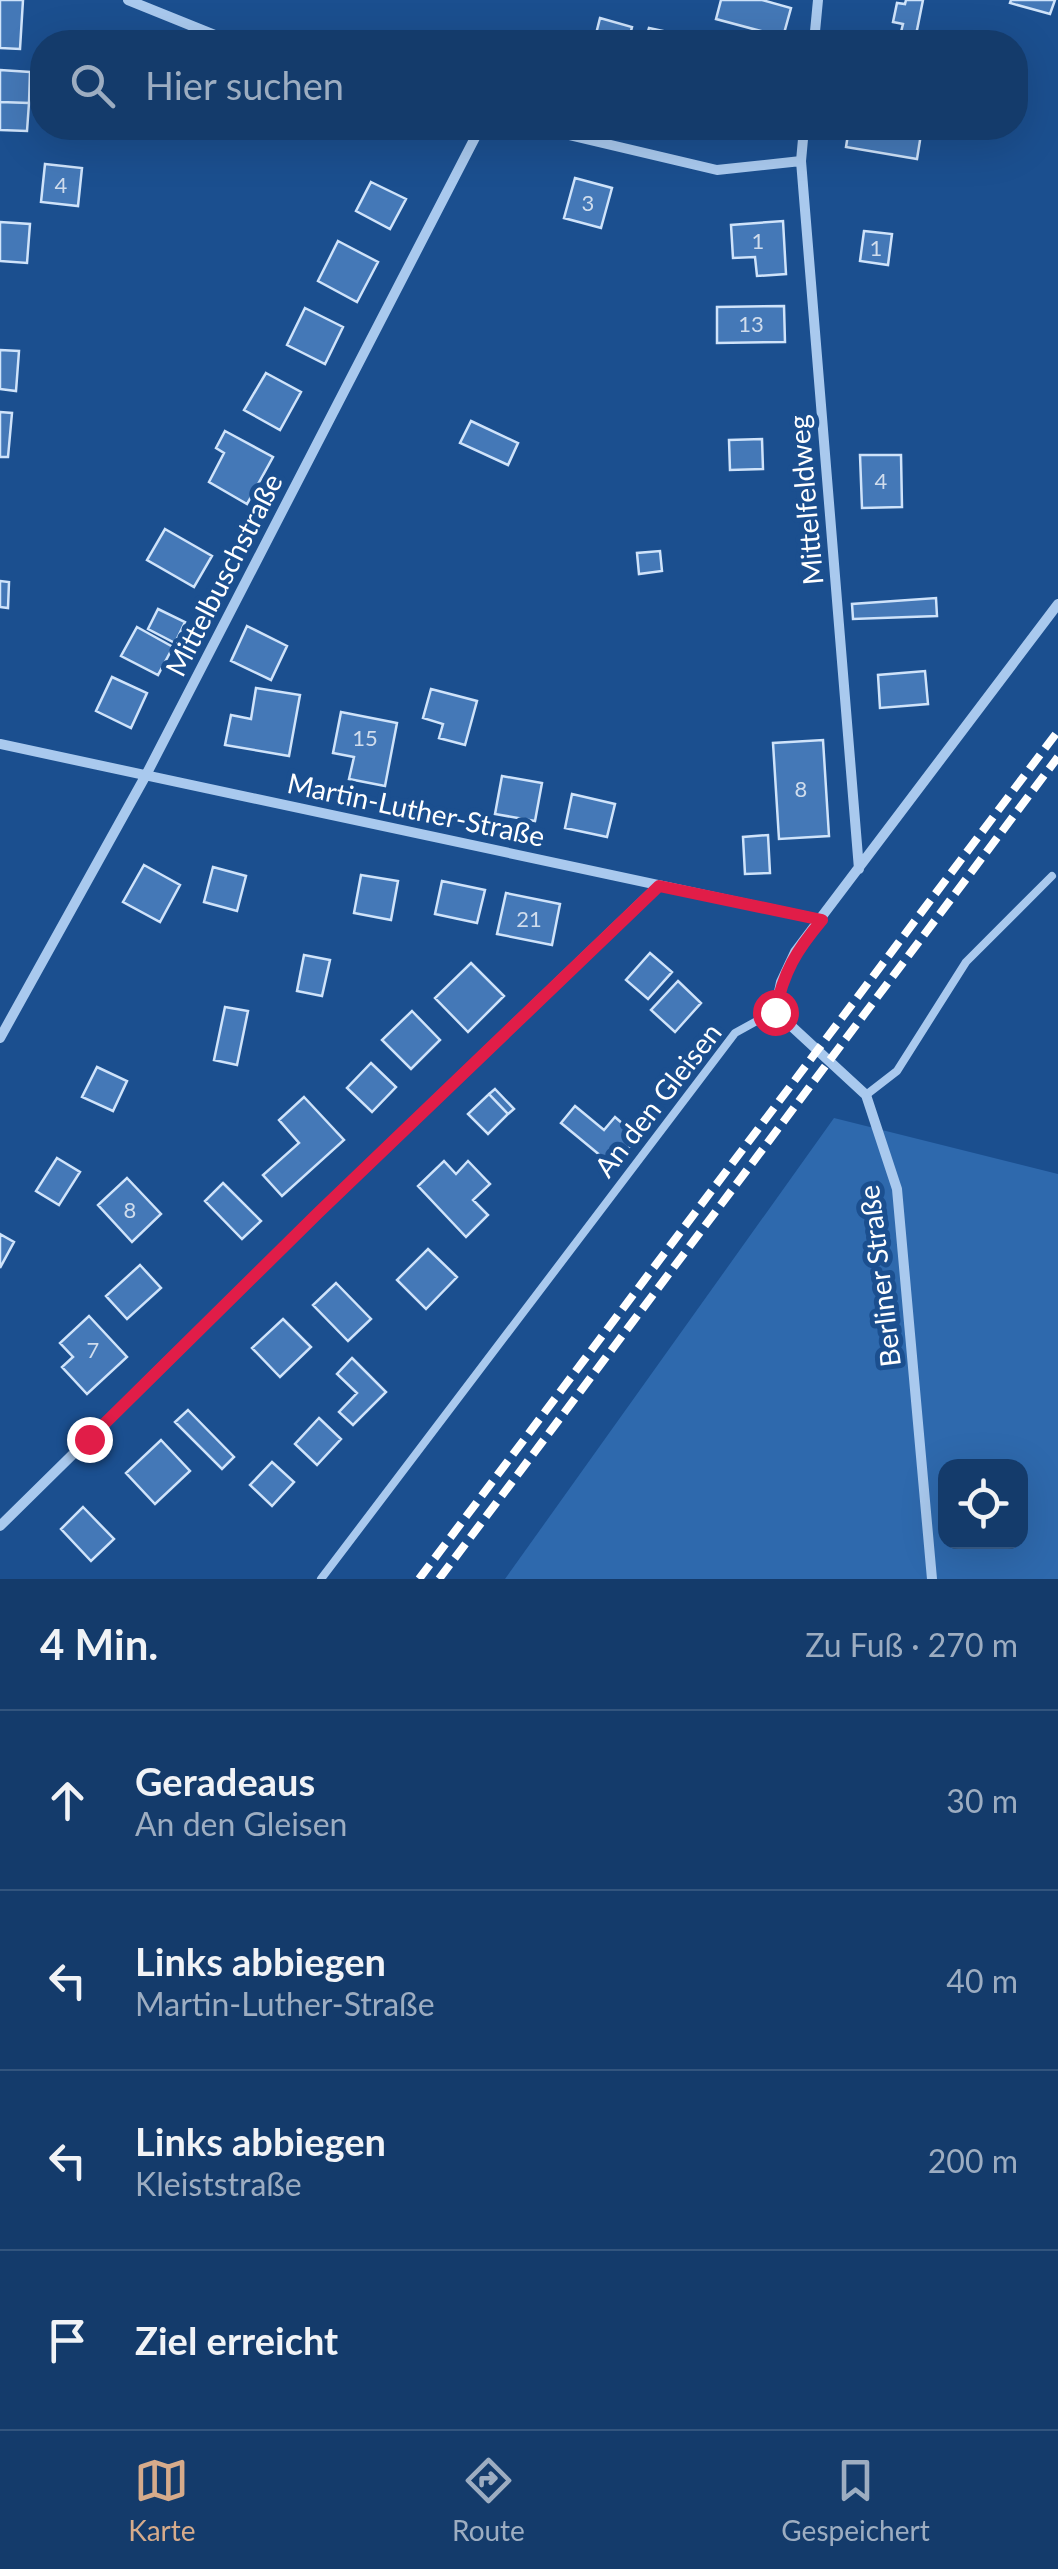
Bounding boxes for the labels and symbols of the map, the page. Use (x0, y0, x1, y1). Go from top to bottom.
house number: 4 (55, 171, 68, 198)
house number: 3 (582, 189, 594, 216)
house number: 1 (752, 227, 764, 254)
house number: 1 (870, 234, 882, 261)
house number: 13 (738, 310, 764, 337)
street label: Mittelfeldweg (781, 414, 829, 587)
house number: 4 (875, 467, 888, 494)
street label: Mittelbuschstraße (157, 468, 289, 681)
house number: 15 (352, 724, 378, 751)
street label: Martin-Luther-Straße (284, 765, 548, 853)
house number: 8 (795, 775, 807, 802)
house number: 21 (516, 905, 542, 932)
route start (753, 990, 799, 1036)
street label: An den Gleisen (587, 1016, 728, 1183)
street label: Berliner Straße (851, 1183, 907, 1369)
house number: 8 (124, 1196, 136, 1223)
house number: 7 (87, 1336, 99, 1363)
route end (67, 1417, 113, 1463)

